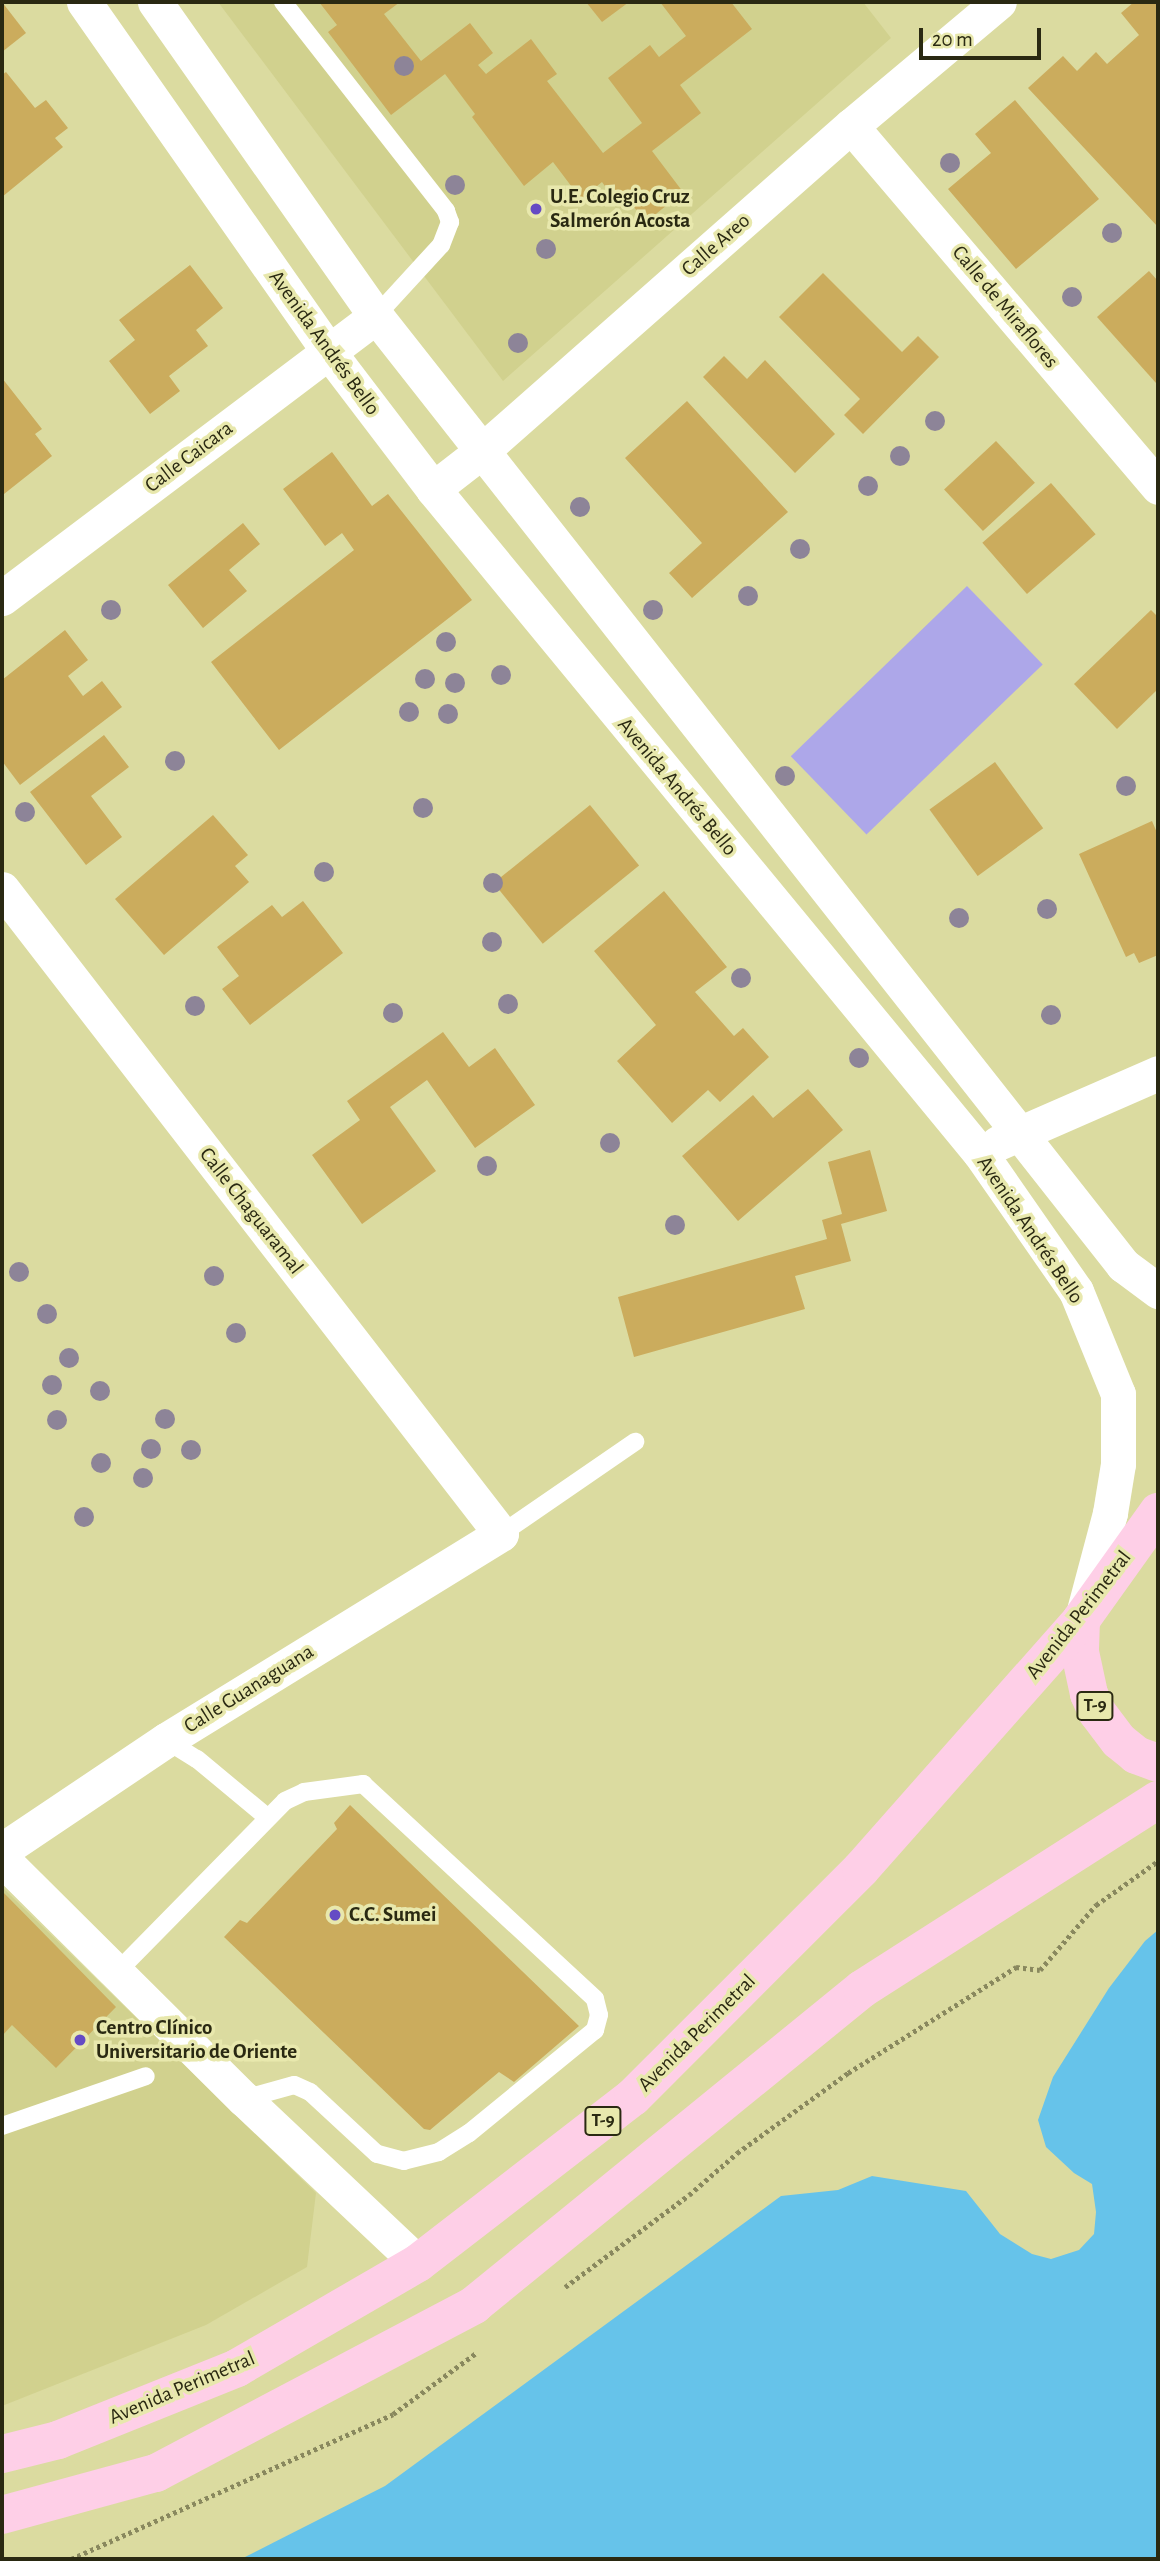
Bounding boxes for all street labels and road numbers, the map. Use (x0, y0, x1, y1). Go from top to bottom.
street label: Calle Areo (676, 208, 756, 282)
street label: Calle de Miraflores (946, 241, 1064, 373)
street label: Avenida Andrés Bello (263, 266, 385, 420)
street label: Calle Caicara (140, 416, 238, 498)
street label: Avenida Andrés Bello (612, 713, 742, 861)
street label: Calle Chaguaramal (194, 1143, 308, 1279)
street label: Avenida Andrés Bello (971, 1151, 1089, 1309)
street label: Avenida Perimetral (1021, 1546, 1137, 1684)
street label: Calle Guanaguana (180, 1639, 318, 1739)
road number: T-9 (1076, 1690, 1114, 1722)
street label: Avenida Perimetral (633, 1969, 761, 2097)
road number: T-9 (584, 2106, 622, 2136)
street label: Avenida Perimetral (105, 2346, 259, 2430)

